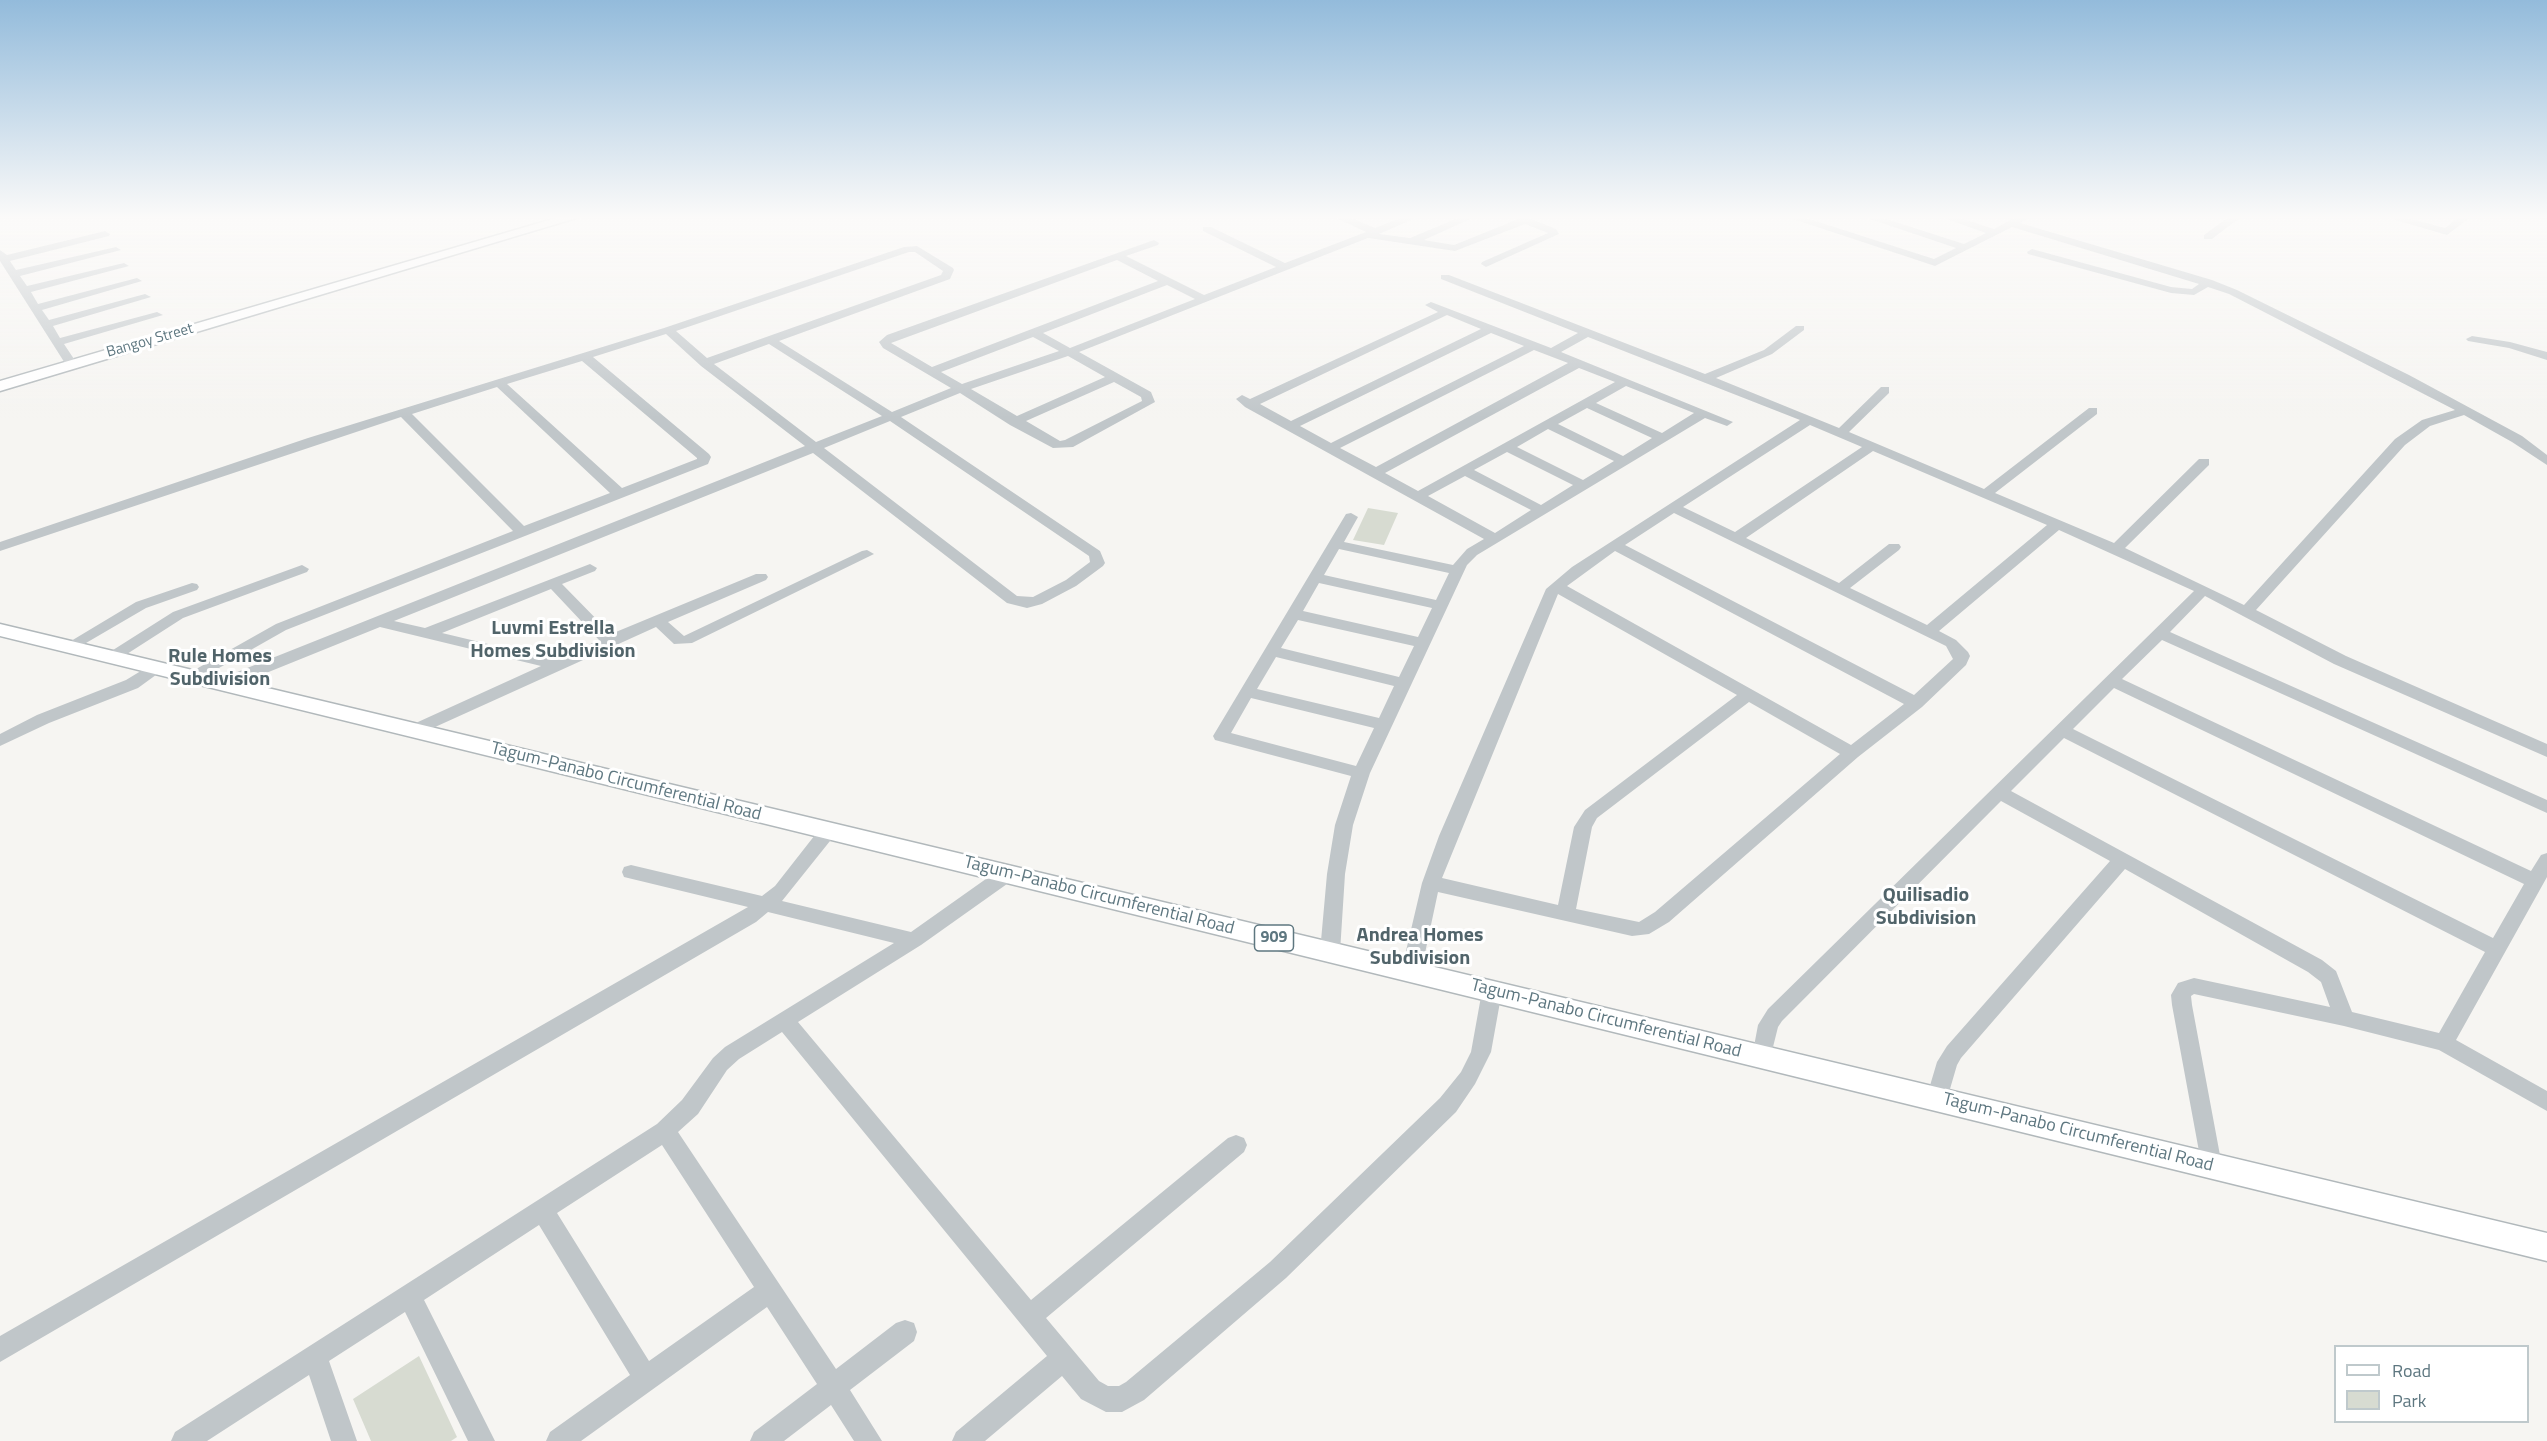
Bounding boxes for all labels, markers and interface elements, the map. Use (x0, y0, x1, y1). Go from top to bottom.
street label: Bangoy Street (105, 320, 195, 362)
district label: Luvmi Estrella Homes Subdivision (470, 617, 636, 664)
district label: Rule Homes Subdivision (168, 645, 272, 692)
street label: Tagum-Panabo Circumferential Road (488, 738, 764, 826)
street label: Tagum-Panabo Circumferential Road (961, 852, 1237, 940)
district label: Quilisadio Subdivision (1876, 884, 1976, 931)
district label: Andrea Homes Subdivision (1357, 924, 1483, 971)
road number: 909 (1254, 925, 1294, 951)
street label: Tagum-Panabo Circumferential Road (1468, 975, 1744, 1063)
street label: Tagum-Panabo Circumferential Road (1940, 1089, 2216, 1177)
legend (2334, 1345, 2529, 1423)
text: Road (2392, 1357, 2431, 1384)
text: Park (2392, 1387, 2426, 1414)

